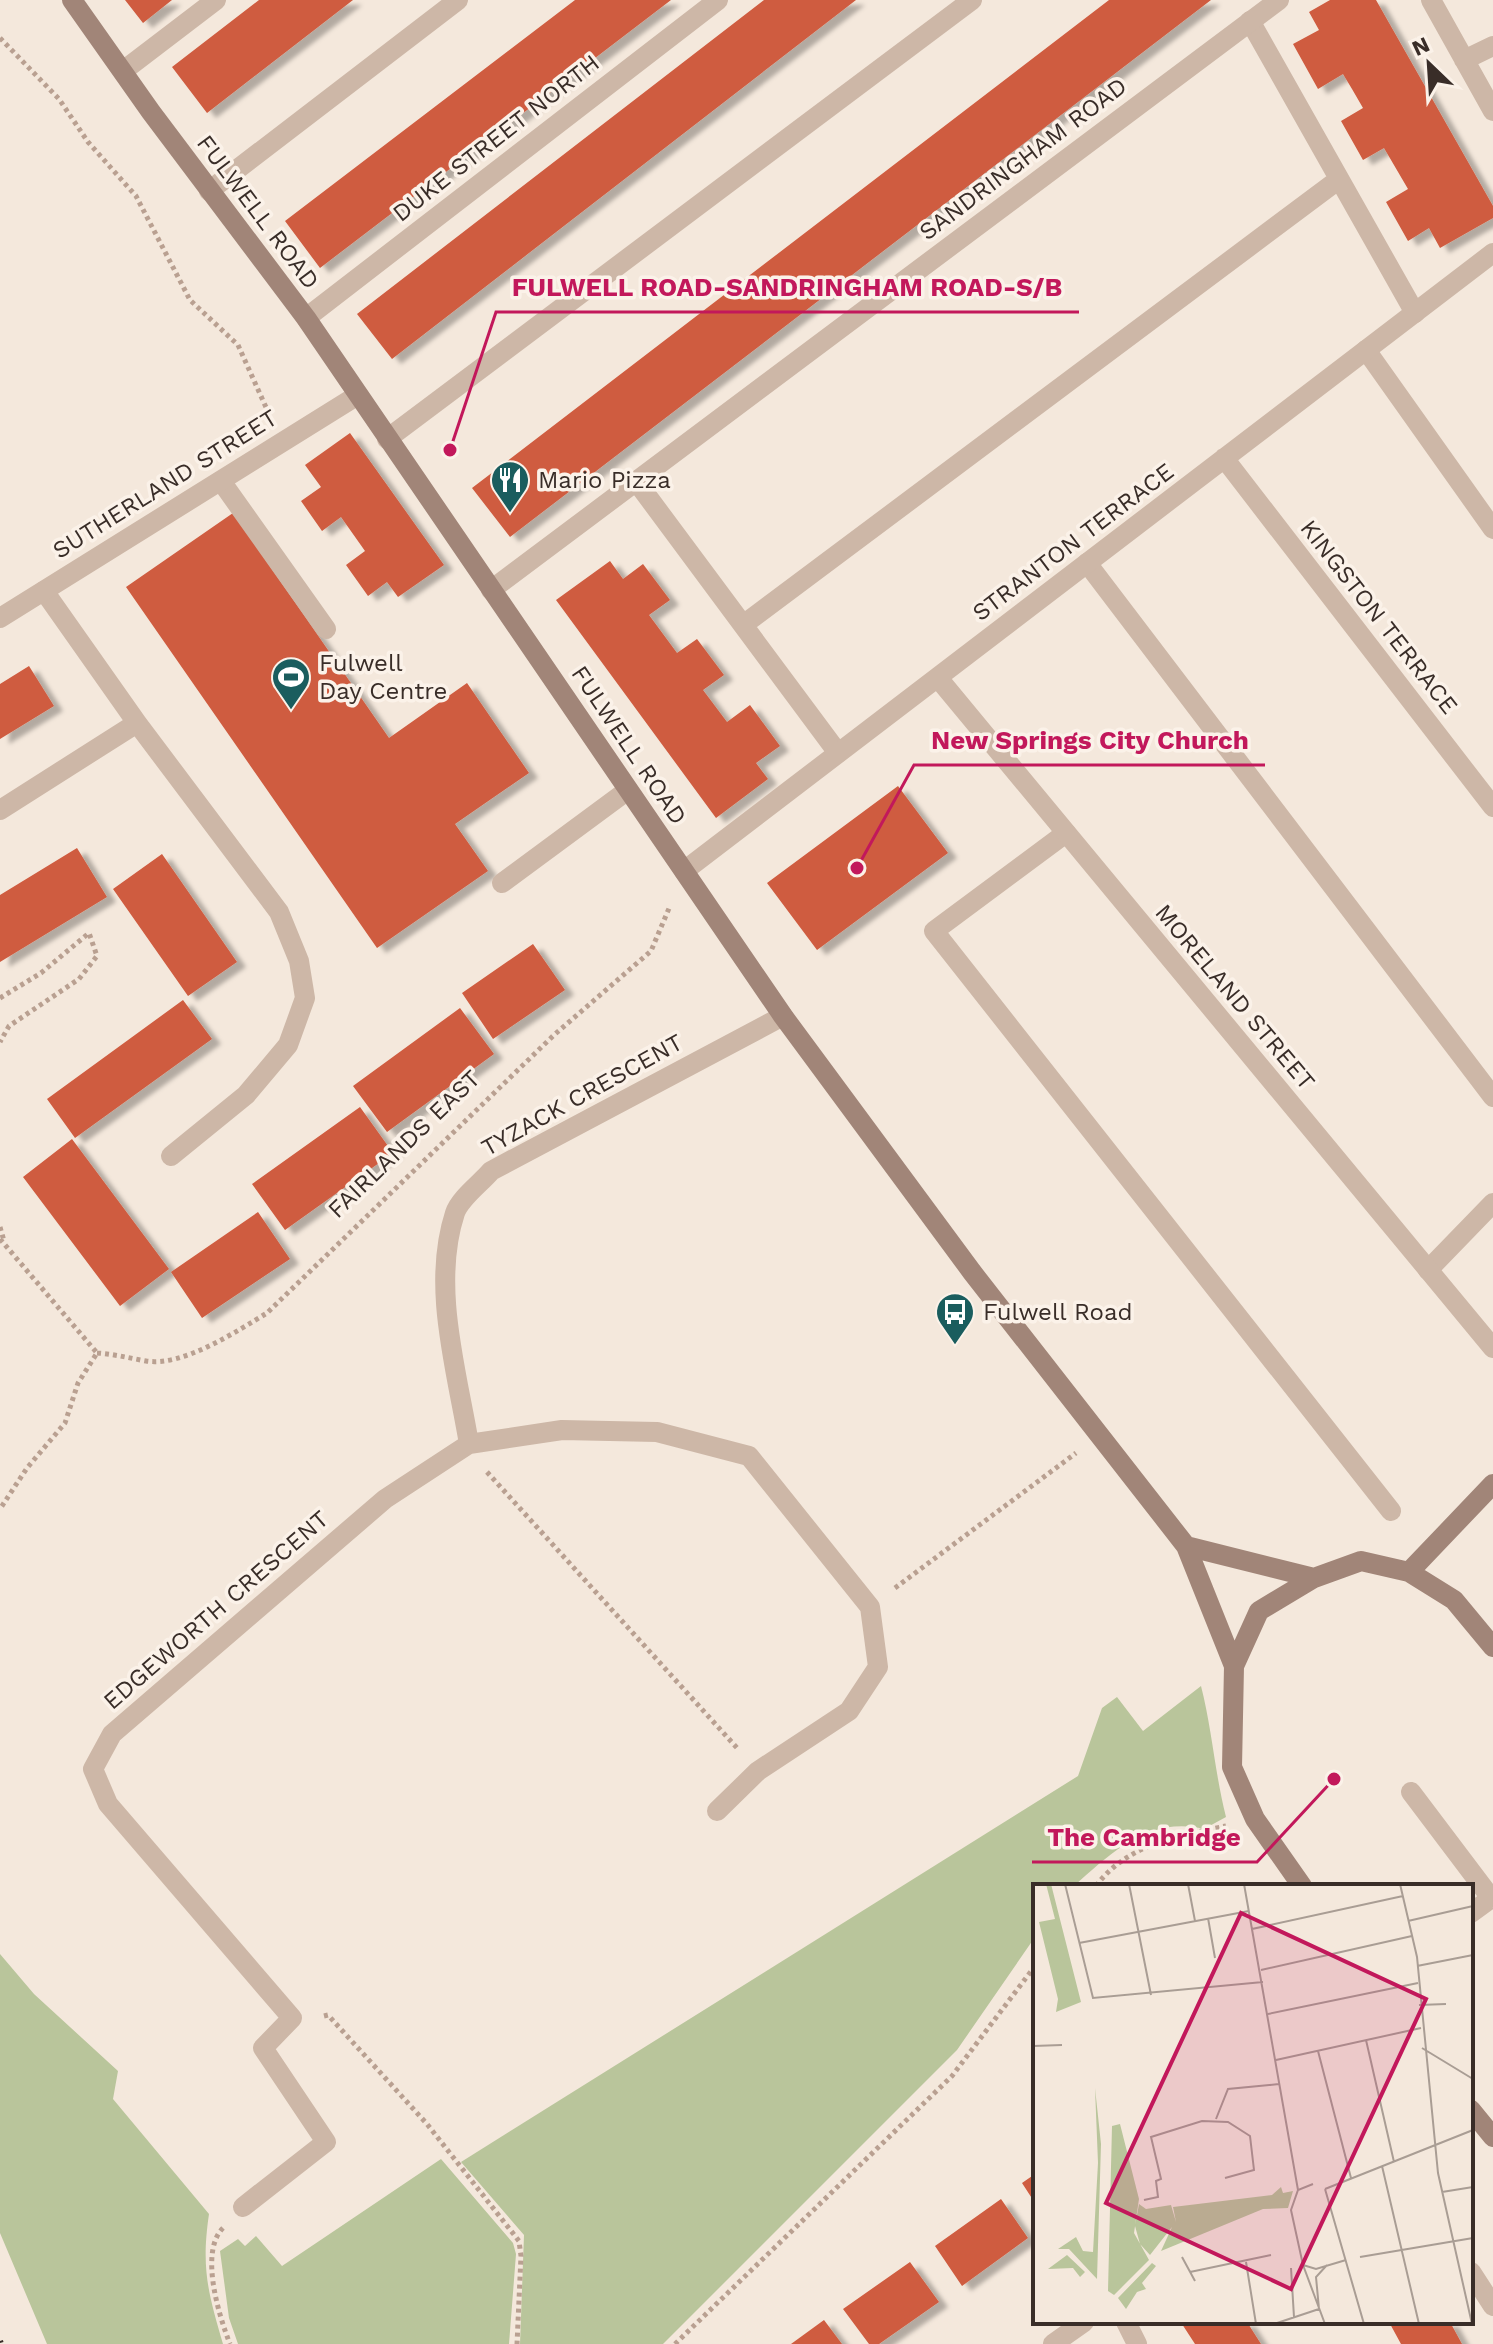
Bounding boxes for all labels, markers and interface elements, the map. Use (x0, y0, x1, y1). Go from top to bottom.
north arrow (1389, 24, 1469, 104)
text: N (1408, 32, 1433, 61)
street label: DUKE STREET NORTH (387, 49, 605, 227)
street label: SANDRINGHAM ROAD (914, 72, 1132, 246)
street label: FULWELL ROAD (191, 130, 325, 294)
callout: FULWELL ROAD-SANDRINGHAM ROAD-S/B (496, 262, 1079, 312)
text: FULWELL ROAD-SANDRINGHAM ROAD-S/B (512, 272, 1062, 302)
street label: SUTHERLAND STREET (48, 403, 282, 565)
street label: STRANTON TERRACE (967, 457, 1179, 627)
restaurant icon: Mario Pizza (489, 459, 531, 514)
place label: Mario Pizza (538, 466, 671, 494)
street label: KINGSTON TERRACE (1295, 514, 1463, 720)
place label: Fulwell Day Centre (319, 649, 447, 705)
sports icon: Fulwell Day Centre (270, 656, 312, 711)
street label: FULWELL ROAD (566, 660, 692, 830)
callout: New Springs City Church (914, 715, 1265, 765)
text: New Springs City Church (931, 725, 1249, 755)
street label: MORELAND STREET (1149, 899, 1321, 1095)
street label: TYZACK CRESCENT (476, 1028, 688, 1162)
street label: FAIRLANDS EAST (322, 1064, 486, 1224)
bus stop icon: Fulwell Road (934, 1291, 976, 1346)
place label: Fulwell Road (983, 1298, 1133, 1326)
street label: EDGEWORTH CRESCENT (98, 1505, 334, 1715)
callout: The Cambridge (1032, 1812, 1257, 1862)
text: The Cambridge (1047, 1822, 1241, 1852)
inset map (1033, 1884, 1473, 2324)

